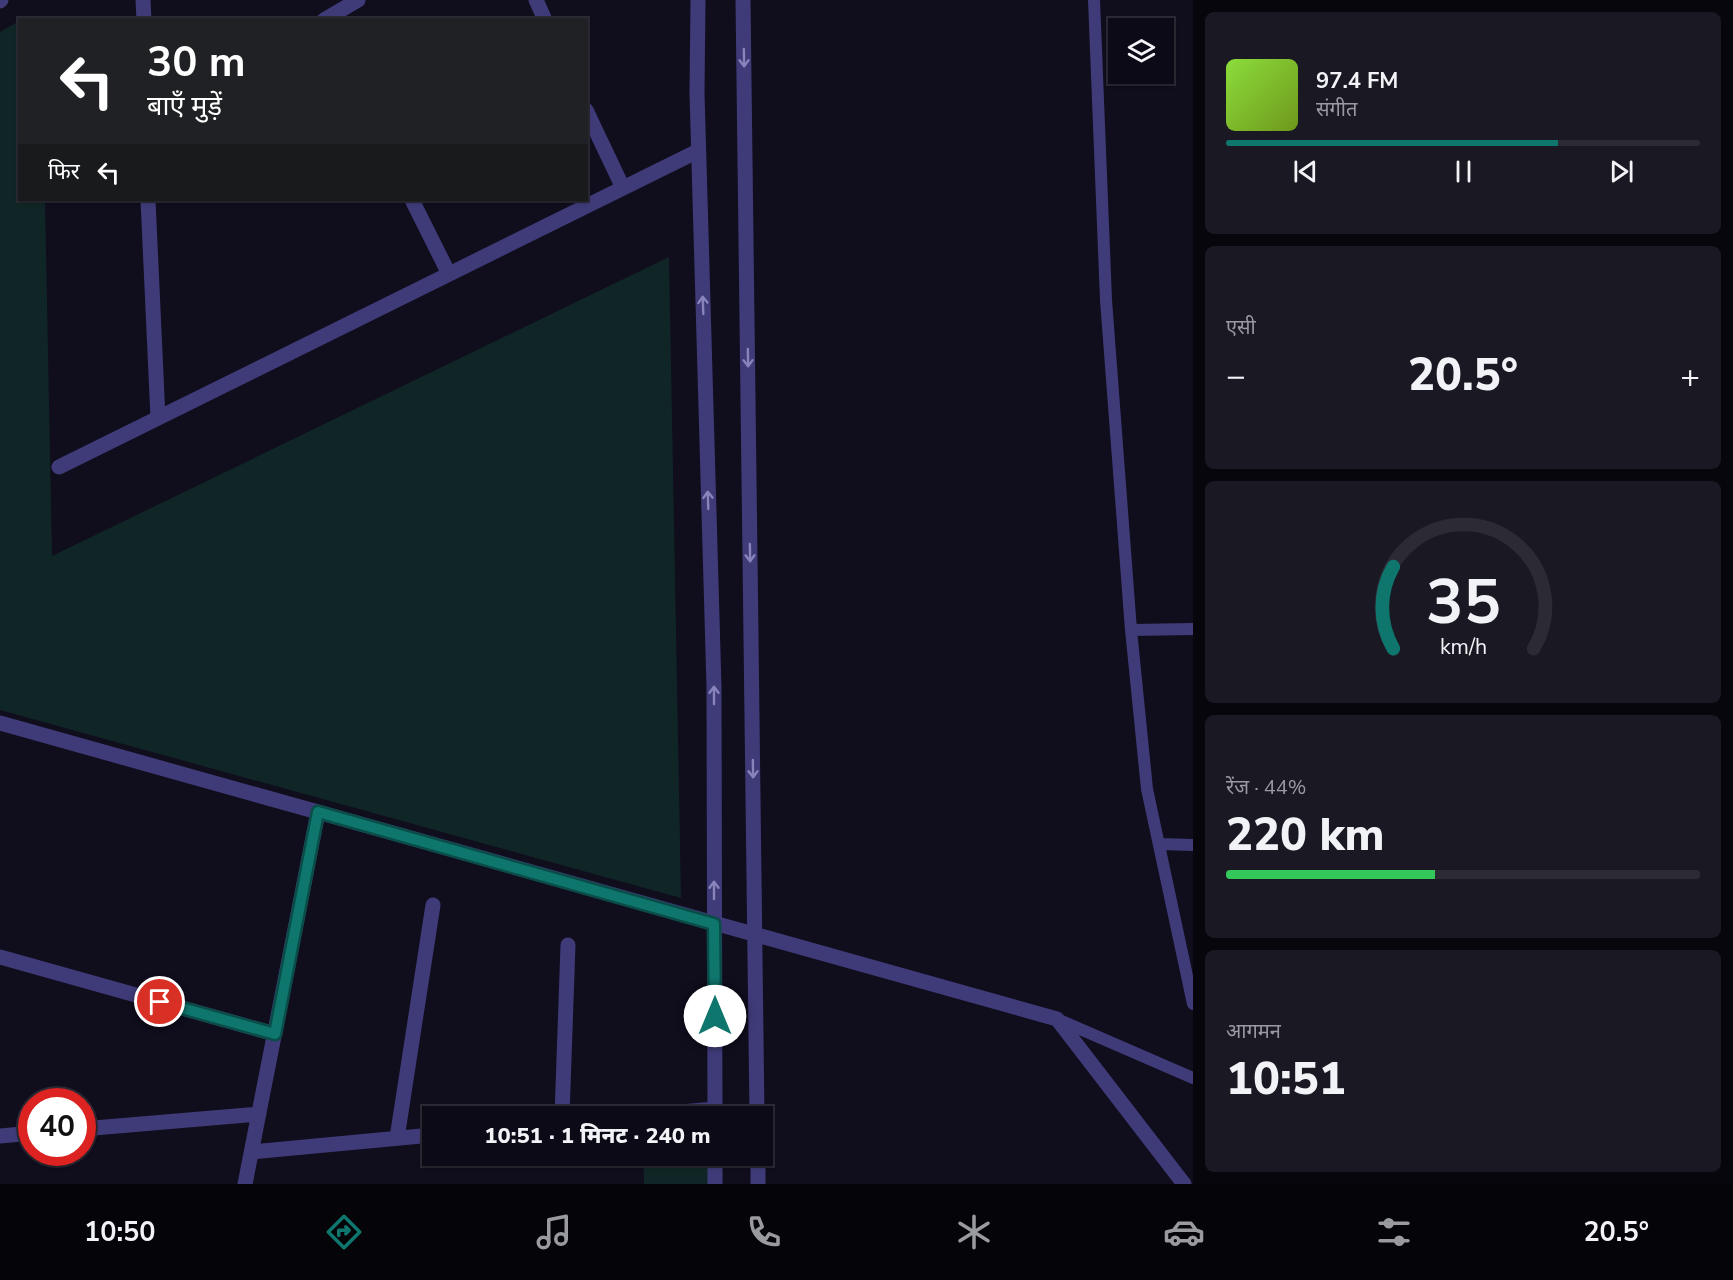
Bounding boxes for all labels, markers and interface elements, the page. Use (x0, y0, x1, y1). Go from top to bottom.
map controls (1108, 18, 1174, 84)
button: layers (1108, 18, 1174, 84)
text: 30 m (147, 34, 246, 91)
icon: left (48, 42, 126, 120)
one-way arrow (738, 48, 750, 68)
text: 97.4 FM (1316, 66, 1398, 96)
text: बाएँ मुड़ें (147, 88, 222, 125)
text: संगीत (1316, 96, 1357, 123)
icon: previous (1289, 155, 1322, 188)
icon: pause (1447, 155, 1480, 188)
icon: next (1605, 155, 1638, 188)
icon: left (92, 156, 125, 189)
text: फिर (48, 157, 80, 187)
one-way arrow (697, 295, 708, 315)
text: एसी (1226, 314, 1256, 341)
text: 20.5° (1408, 345, 1518, 406)
one-way arrow (742, 348, 753, 368)
text: − (1226, 354, 1246, 399)
text: + (1680, 354, 1700, 399)
one-way arrow (703, 490, 714, 510)
one-way arrow (744, 543, 756, 563)
text: 35 (1426, 560, 1500, 645)
text: km/h (1439, 632, 1487, 662)
one-way arrow (708, 685, 719, 705)
one-way arrow (747, 759, 759, 779)
text: रेंज · 44% (1226, 774, 1306, 801)
text: 220 km (1226, 805, 1385, 866)
one-way arrow (708, 880, 720, 900)
pin (134, 976, 185, 1027)
position arrow (683, 984, 747, 1048)
icon: arrive (143, 985, 176, 1018)
text: आगमन (1226, 1018, 1281, 1045)
text: 10:51 (1226, 1049, 1346, 1110)
speed limit sign: 40 (18, 1088, 96, 1166)
text: 10:51 · 1 मिनट · 240 m (484, 1121, 711, 1151)
icon: directions (323, 1211, 365, 1253)
icon: music (533, 1211, 575, 1253)
icon: phone (743, 1211, 785, 1253)
icon: climate (953, 1211, 995, 1253)
icon: car (1163, 1211, 1205, 1253)
icon: filters (1373, 1211, 1415, 1253)
text: 10:50 (84, 1214, 155, 1251)
text: 20.5° (1583, 1214, 1649, 1251)

